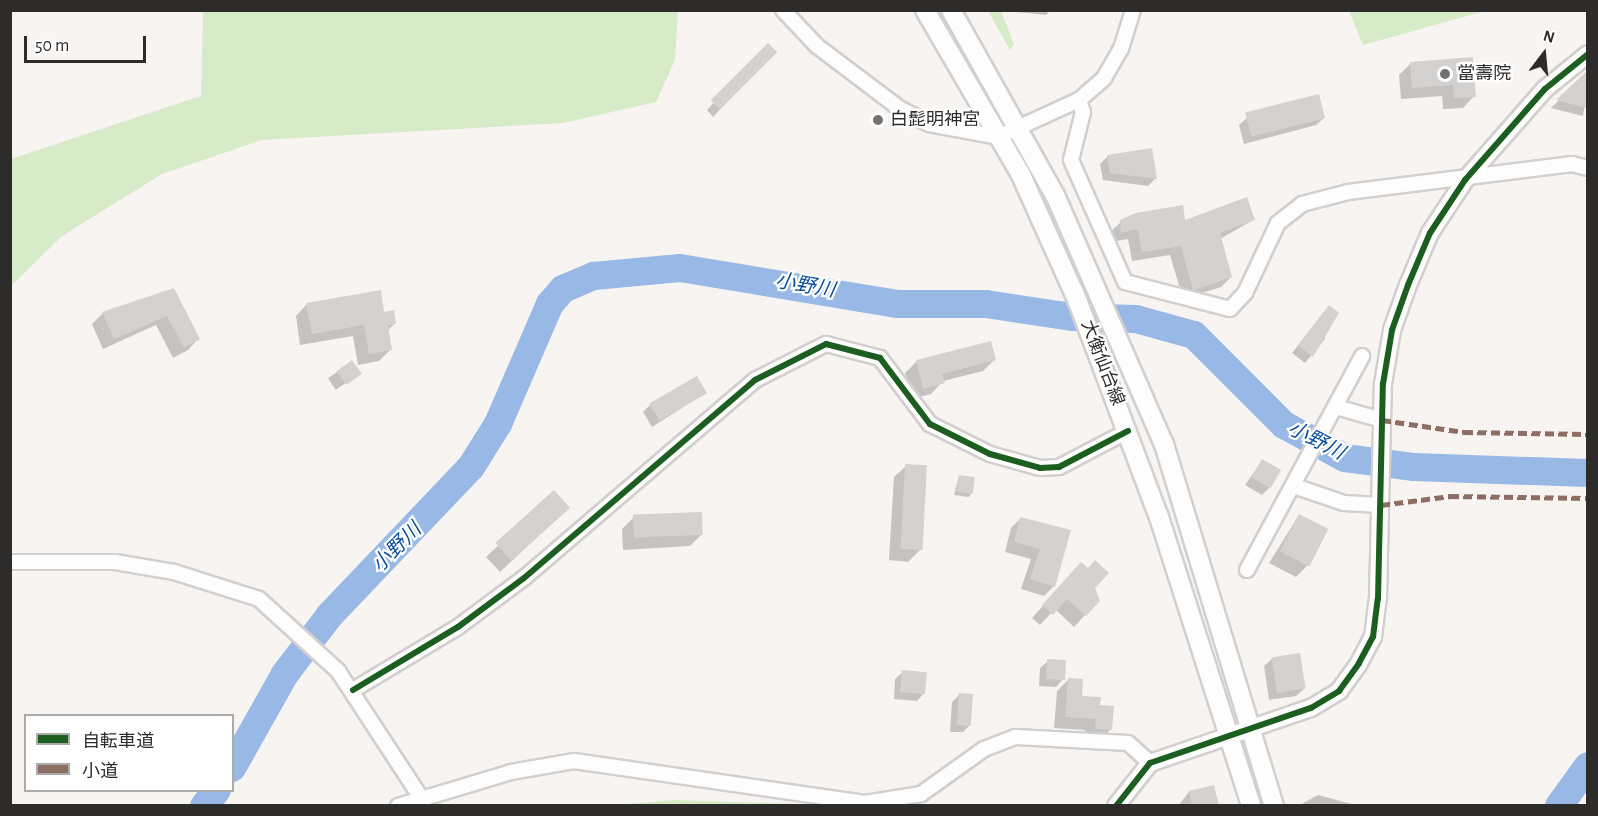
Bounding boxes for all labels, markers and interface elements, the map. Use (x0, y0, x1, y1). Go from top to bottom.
scale bar (27, 24, 148, 62)
north arrow (1514, 24, 1574, 84)
text: N (1541, 27, 1557, 46)
text: 50 m (35, 37, 69, 55)
place label: 當壽院 (1457, 63, 1511, 85)
marker: 當壽院 (1438, 67, 1452, 81)
place label: 白髭明神宮 (890, 109, 980, 131)
marker: 白髭明神宮 (871, 113, 885, 127)
water label: 小野川 (773, 269, 837, 303)
street label: 大衡仙台線 (1076, 317, 1128, 409)
water label: 小野川 (1284, 417, 1348, 465)
water label: 小野川 (367, 518, 427, 578)
legend (24, 714, 234, 792)
text: 自転車道 (82, 733, 154, 751)
text: 小道 (82, 763, 118, 781)

